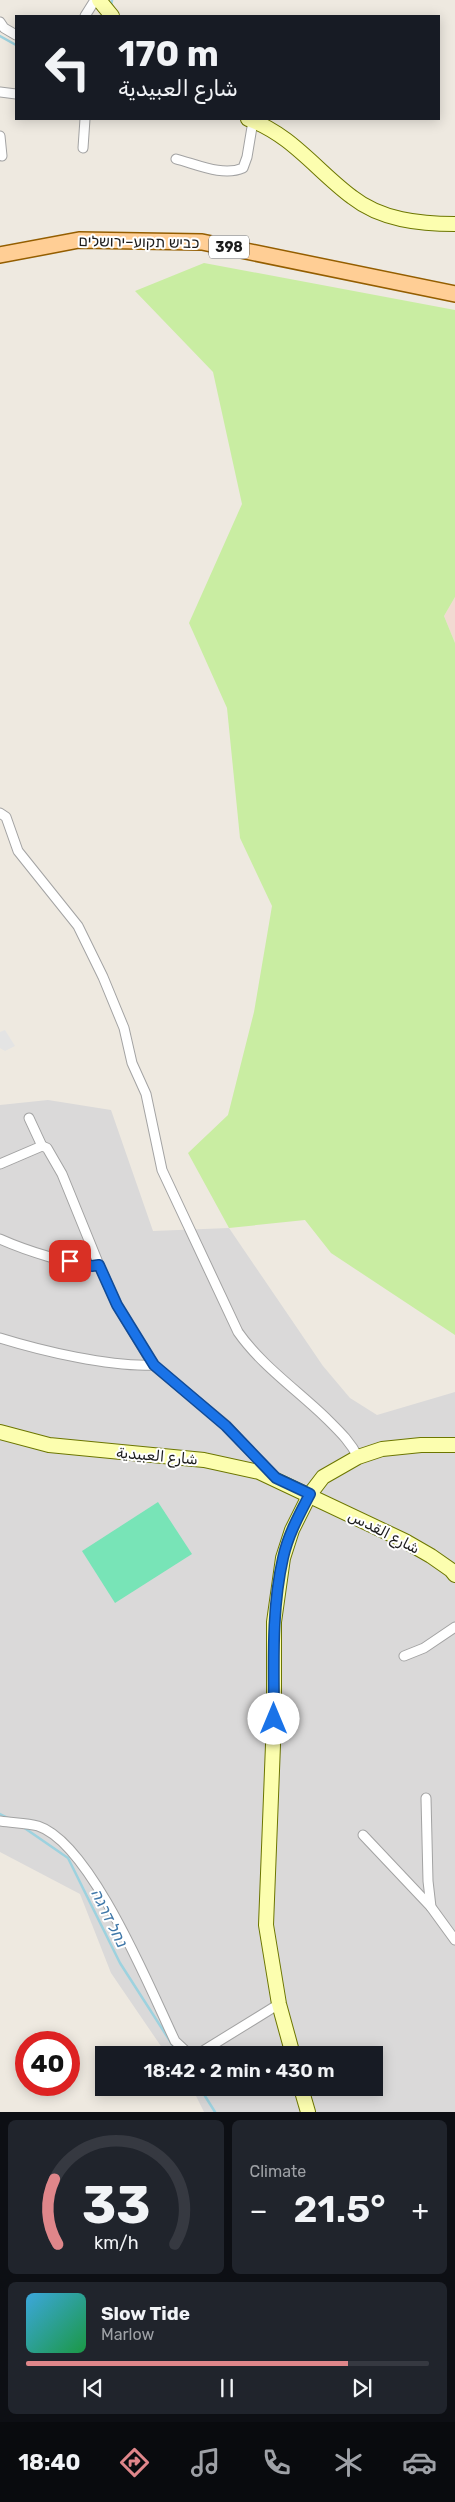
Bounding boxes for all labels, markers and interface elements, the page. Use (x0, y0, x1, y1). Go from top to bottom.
text: 170 m (118, 33, 219, 75)
icon: left (35, 35, 100, 100)
text: شارع العبيدية (118, 75, 238, 102)
street label: כביש תקוע–ירושלים (78, 232, 200, 252)
road number: 398 (209, 236, 249, 258)
pin (49, 1240, 91, 1282)
icon: arrive (56, 1247, 84, 1275)
street label: شارع العبيدية (115, 1443, 199, 1471)
street label: شارع القدس (344, 1506, 423, 1559)
position arrow (247, 1692, 299, 1744)
water label: נחל דרגה (87, 1886, 132, 1950)
speed limit sign: 40 (15, 2031, 80, 2096)
text: 18:42 · 2 min · 430 m (143, 2059, 335, 2082)
text: Climate (250, 2162, 306, 2181)
text: 33 (81, 2174, 150, 2236)
text: 21.5° (294, 2186, 386, 2232)
text: − (250, 2194, 268, 2227)
text: + (412, 2194, 429, 2227)
text: km/h (93, 2232, 138, 2253)
text: Slow Tide (101, 2302, 190, 2325)
text: Marlow (101, 2325, 154, 2344)
icon: previous (79, 2374, 107, 2402)
icon: pause (213, 2374, 241, 2402)
icon: next (348, 2374, 376, 2402)
icon: directions (117, 2445, 152, 2480)
icon: music (188, 2445, 223, 2480)
icon: phone (259, 2445, 294, 2480)
icon: climate (331, 2445, 366, 2480)
icon: car (402, 2445, 437, 2480)
text: 18:40 (18, 2449, 80, 2476)

